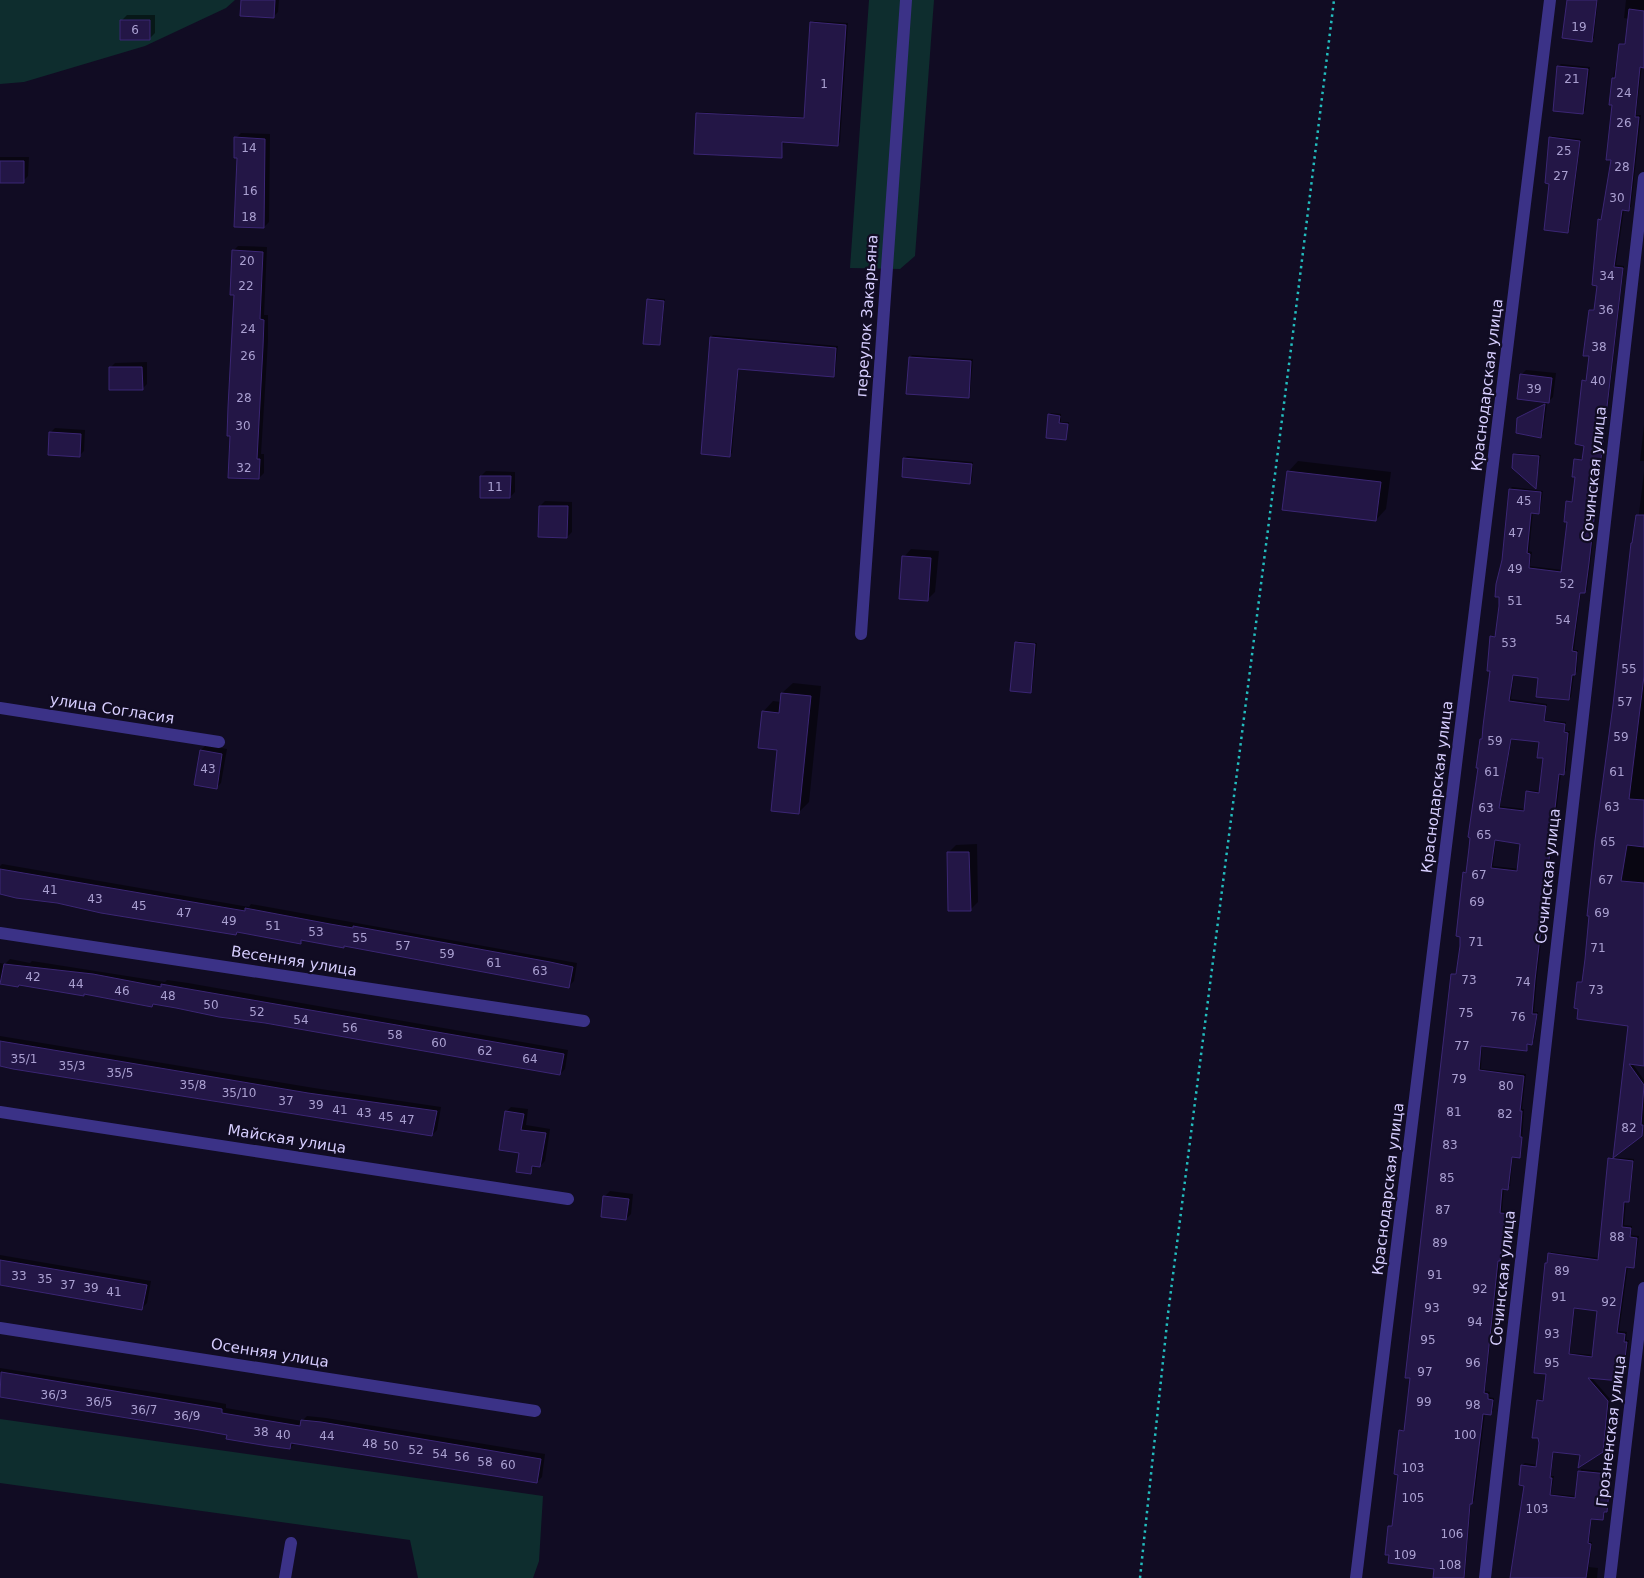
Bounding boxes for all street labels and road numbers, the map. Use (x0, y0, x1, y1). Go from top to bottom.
street label: переулок Закарьяна (852, 234, 882, 398)
street label: Краснодарская улица (1467, 298, 1507, 472)
street label: Сочинская улица (1578, 405, 1610, 543)
street label: улица Согласия (49, 690, 175, 728)
street label: Краснодарская улица (1417, 700, 1457, 874)
street label: Сочинская улица (1532, 807, 1564, 945)
street label: Весенняя улица (230, 942, 358, 980)
street label: Краснодарская улица (1368, 1102, 1408, 1276)
street label: Майская улица (226, 1121, 348, 1157)
street label: Сочинская улица (1487, 1209, 1519, 1347)
street label: Осенняя улица (210, 1335, 330, 1371)
street label: Грозненская улица (1593, 1354, 1629, 1508)

